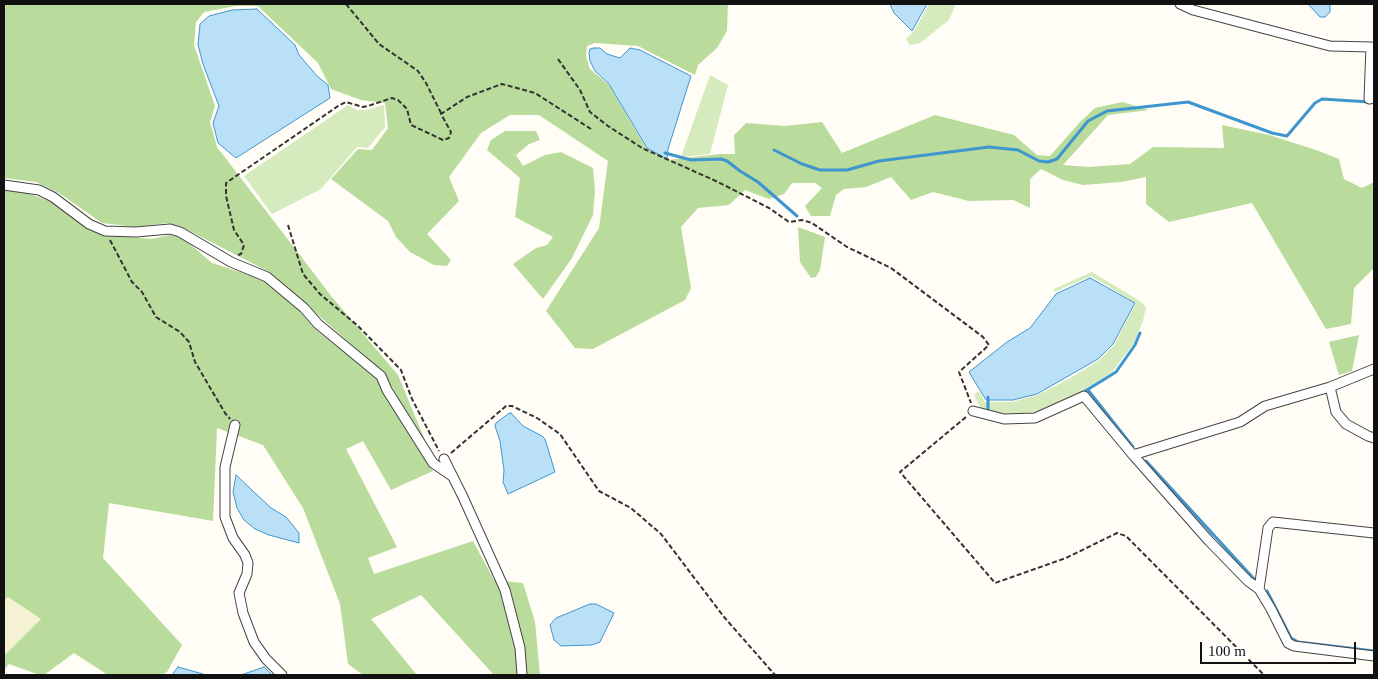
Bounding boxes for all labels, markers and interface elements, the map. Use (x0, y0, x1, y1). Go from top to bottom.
scale bar (1203, 632, 1359, 664)
text: 100 m (1208, 643, 1246, 659)

